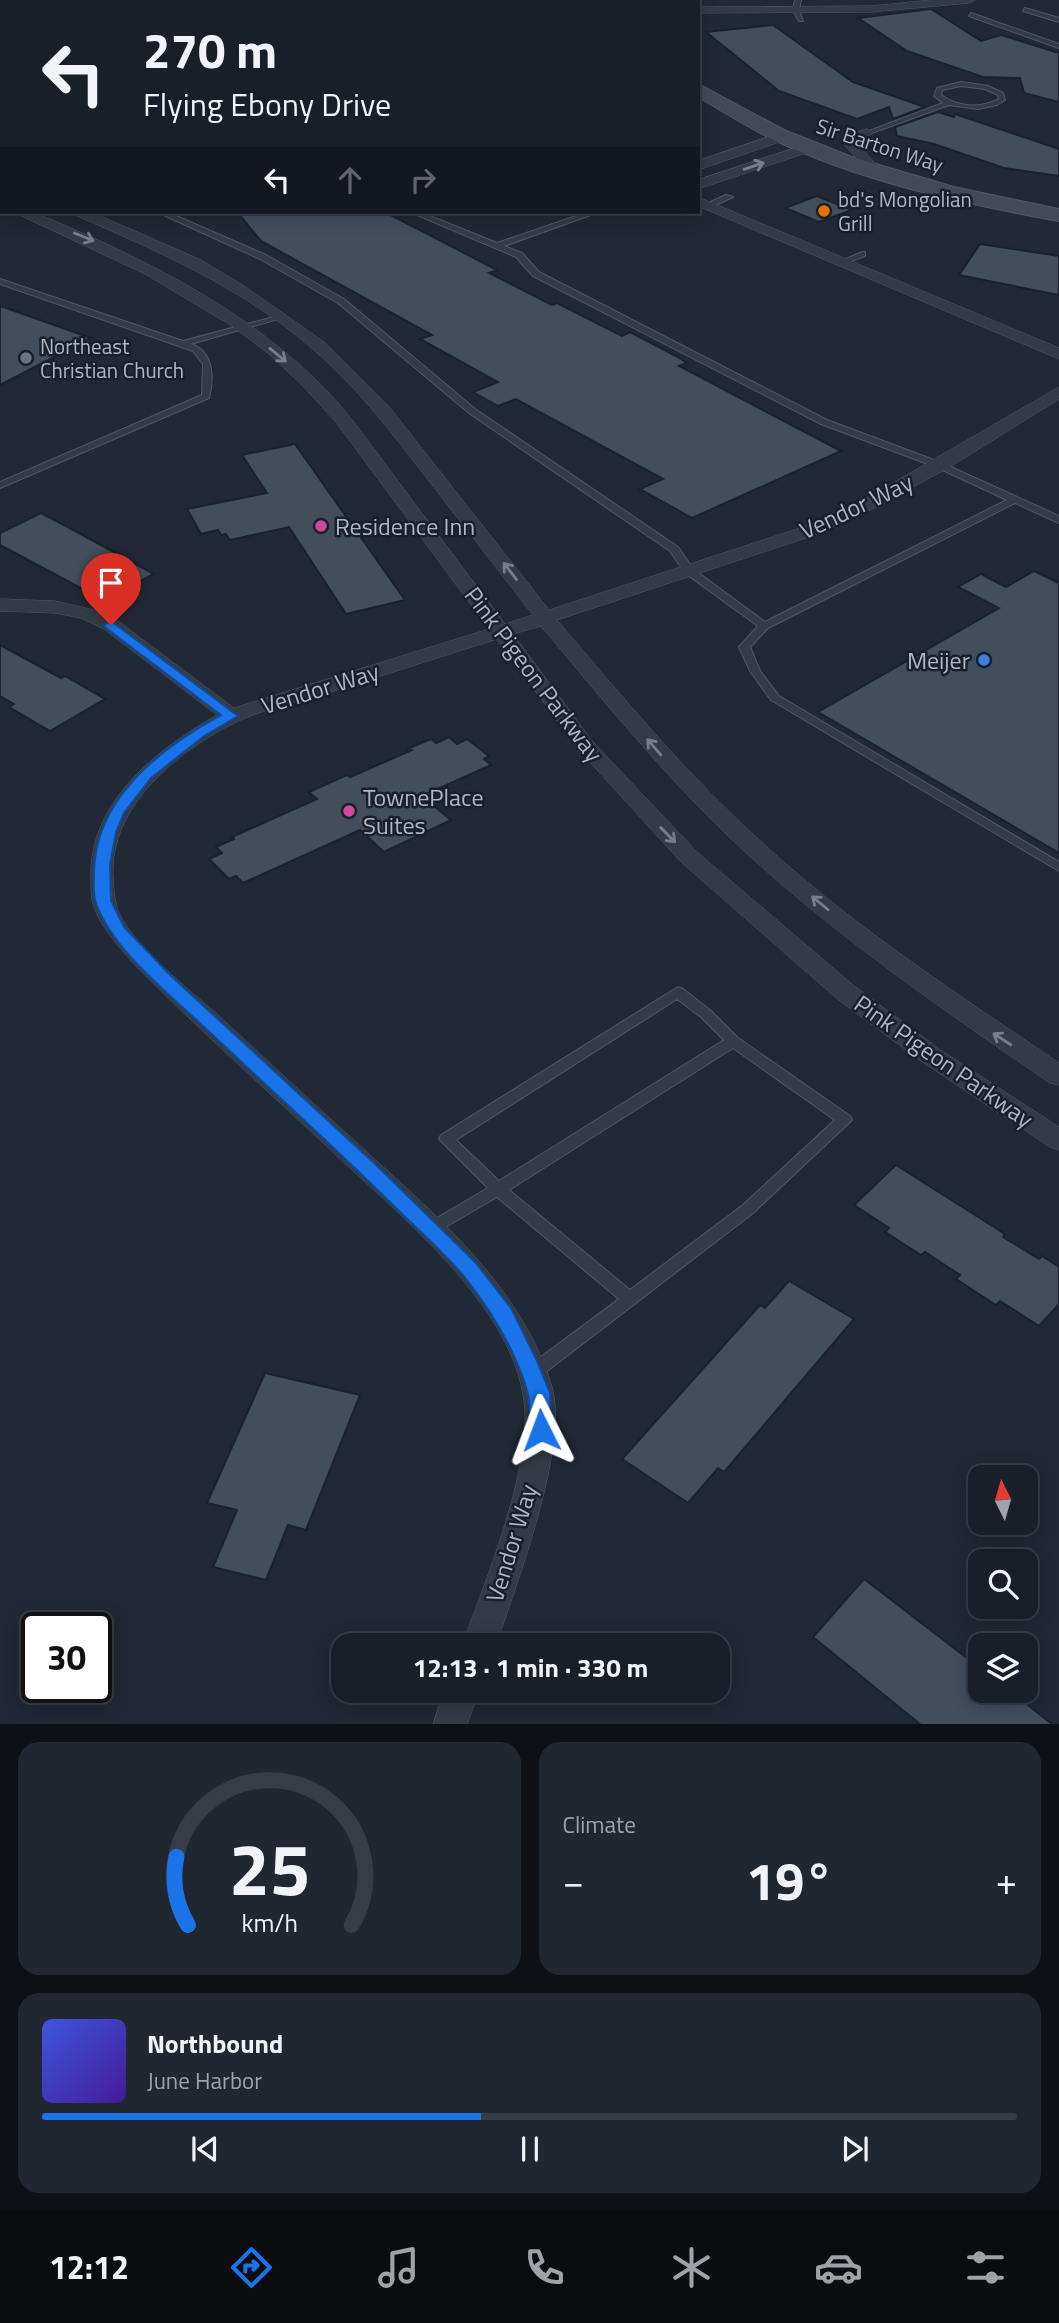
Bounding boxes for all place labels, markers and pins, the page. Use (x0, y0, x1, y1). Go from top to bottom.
place label: bd's Mongolian Grill (838, 183, 972, 239)
marker: bd's Mongolian Grill (816, 203, 832, 219)
place label: Northeast Christian Church (40, 330, 184, 386)
marker: Northeast Christian Church (18, 350, 34, 366)
place label: Residence Inn (335, 508, 475, 544)
marker: Residence Inn (313, 518, 329, 534)
pin (81, 553, 141, 625)
place label: Meijer (907, 642, 970, 678)
marker: Meijer (976, 652, 992, 668)
place label: TownePlace Suites (363, 779, 484, 843)
marker: TownePlace Suites (341, 803, 357, 819)

